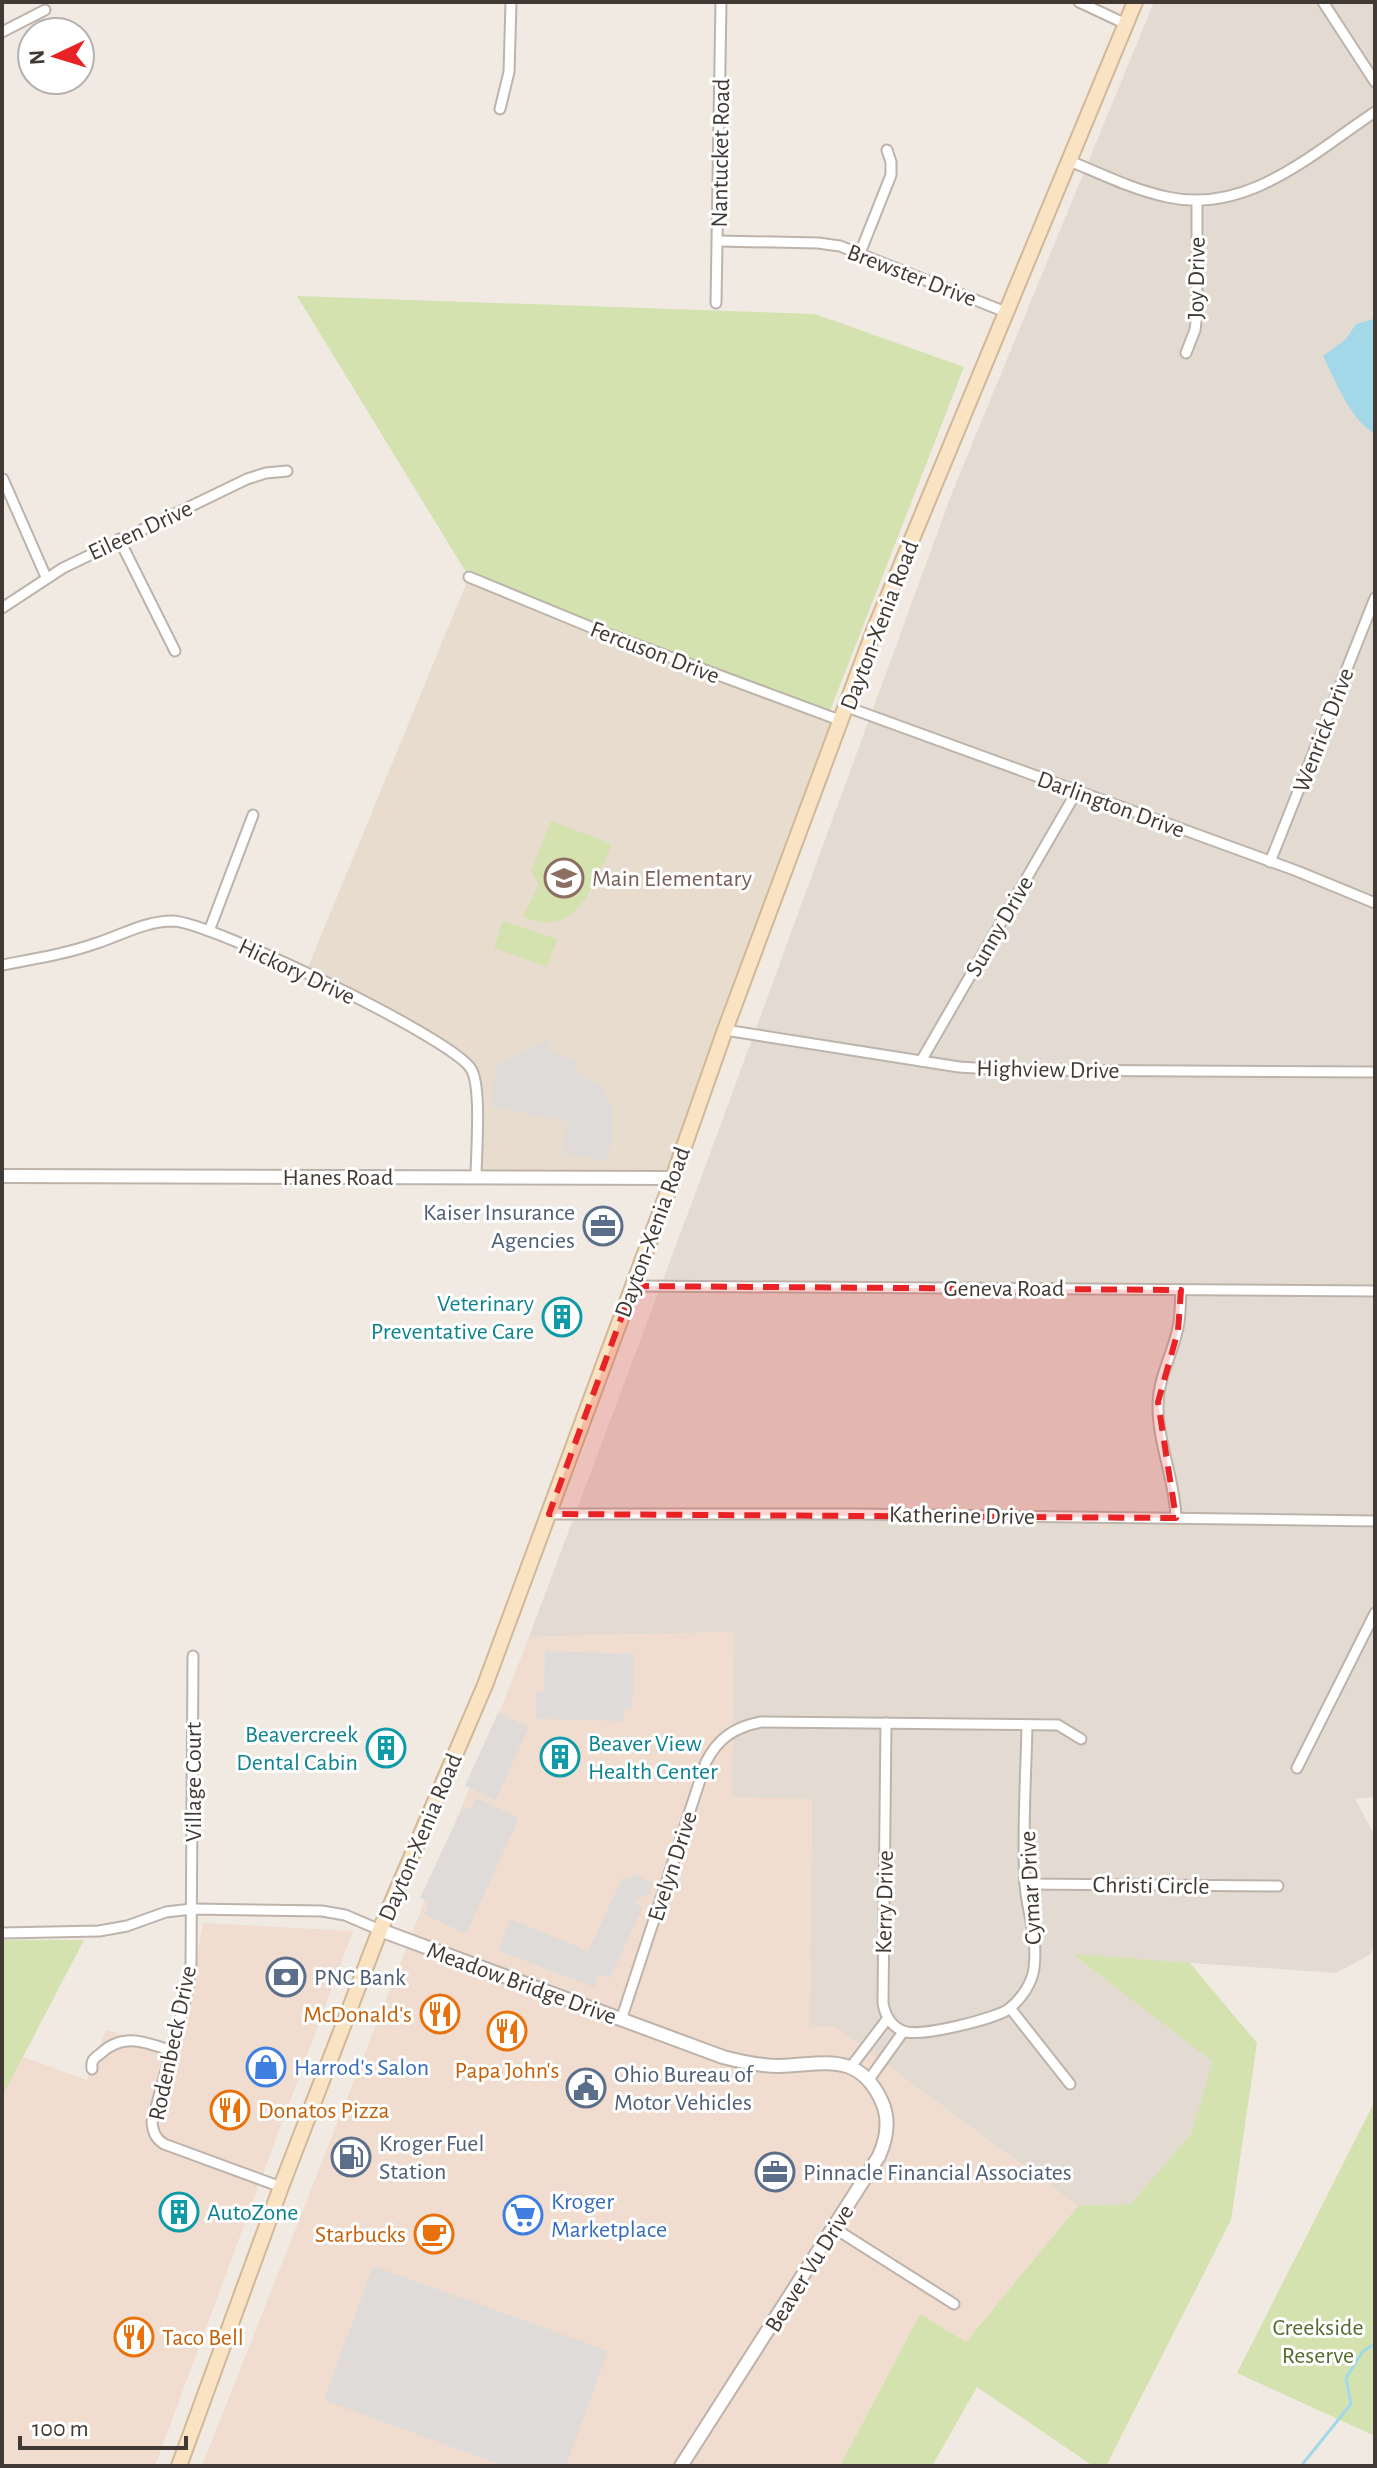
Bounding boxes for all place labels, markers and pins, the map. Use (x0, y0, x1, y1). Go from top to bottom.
school or university icon: Main Elementary (543, 857, 585, 899)
place label: Main Elementary (592, 867, 752, 891)
place label: Kaiser Insurance Agencies (423, 1201, 575, 1253)
office icon: Kaiser Insurance Agencies (582, 1205, 624, 1247)
place label: Veterinary Preventative Care (371, 1292, 534, 1344)
building icon: Veterinary Preventative Care (541, 1296, 583, 1338)
place label: Beavercreek Dental Cabin (236, 1723, 358, 1775)
building icon: Beavercreek Dental Cabin (365, 1727, 407, 1769)
place label: Beaver View Health Center (588, 1732, 718, 1784)
building icon: Beaver View Health Center (539, 1736, 581, 1778)
bank icon: PNC Bank (265, 1956, 307, 1998)
place label: PNC Bank (314, 1966, 406, 1990)
restaurant icon: McDonald's (419, 1993, 461, 2035)
place label: McDonald's (303, 2003, 412, 2027)
restaurant icon: Papa John's (486, 2010, 528, 2052)
shop icon: Harrod's Salon (245, 2046, 287, 2088)
place label: Harrod's Salon (294, 2056, 429, 2080)
place label: Papa John's (455, 2059, 559, 2083)
place label: Ohio Bureau of Motor Vehicles (614, 2063, 755, 2115)
public building icon: Ohio Bureau of Motor Vehicles (565, 2067, 607, 2109)
restaurant icon: Donatos Pizza (209, 2089, 251, 2131)
place label: Donatos Pizza (258, 2099, 390, 2123)
place label: Kroger Fuel Station (379, 2132, 484, 2184)
fuel station icon: Kroger Fuel Station (330, 2136, 372, 2178)
office icon: Pinnacle Financial Associates (754, 2151, 796, 2193)
place label: Pinnacle Financial Associates (803, 2161, 1072, 2185)
place label: Kroger Marketplace (551, 2190, 667, 2242)
building icon: AutoZone (158, 2191, 200, 2233)
supermarket icon: Kroger Marketplace (502, 2194, 544, 2236)
place label: AutoZone (207, 2201, 298, 2225)
cafe icon: Starbucks (413, 2213, 455, 2255)
place label: Starbucks (315, 2223, 406, 2247)
restaurant icon: Taco Bell (113, 2316, 155, 2358)
place label: Taco Bell (162, 2326, 244, 2350)

